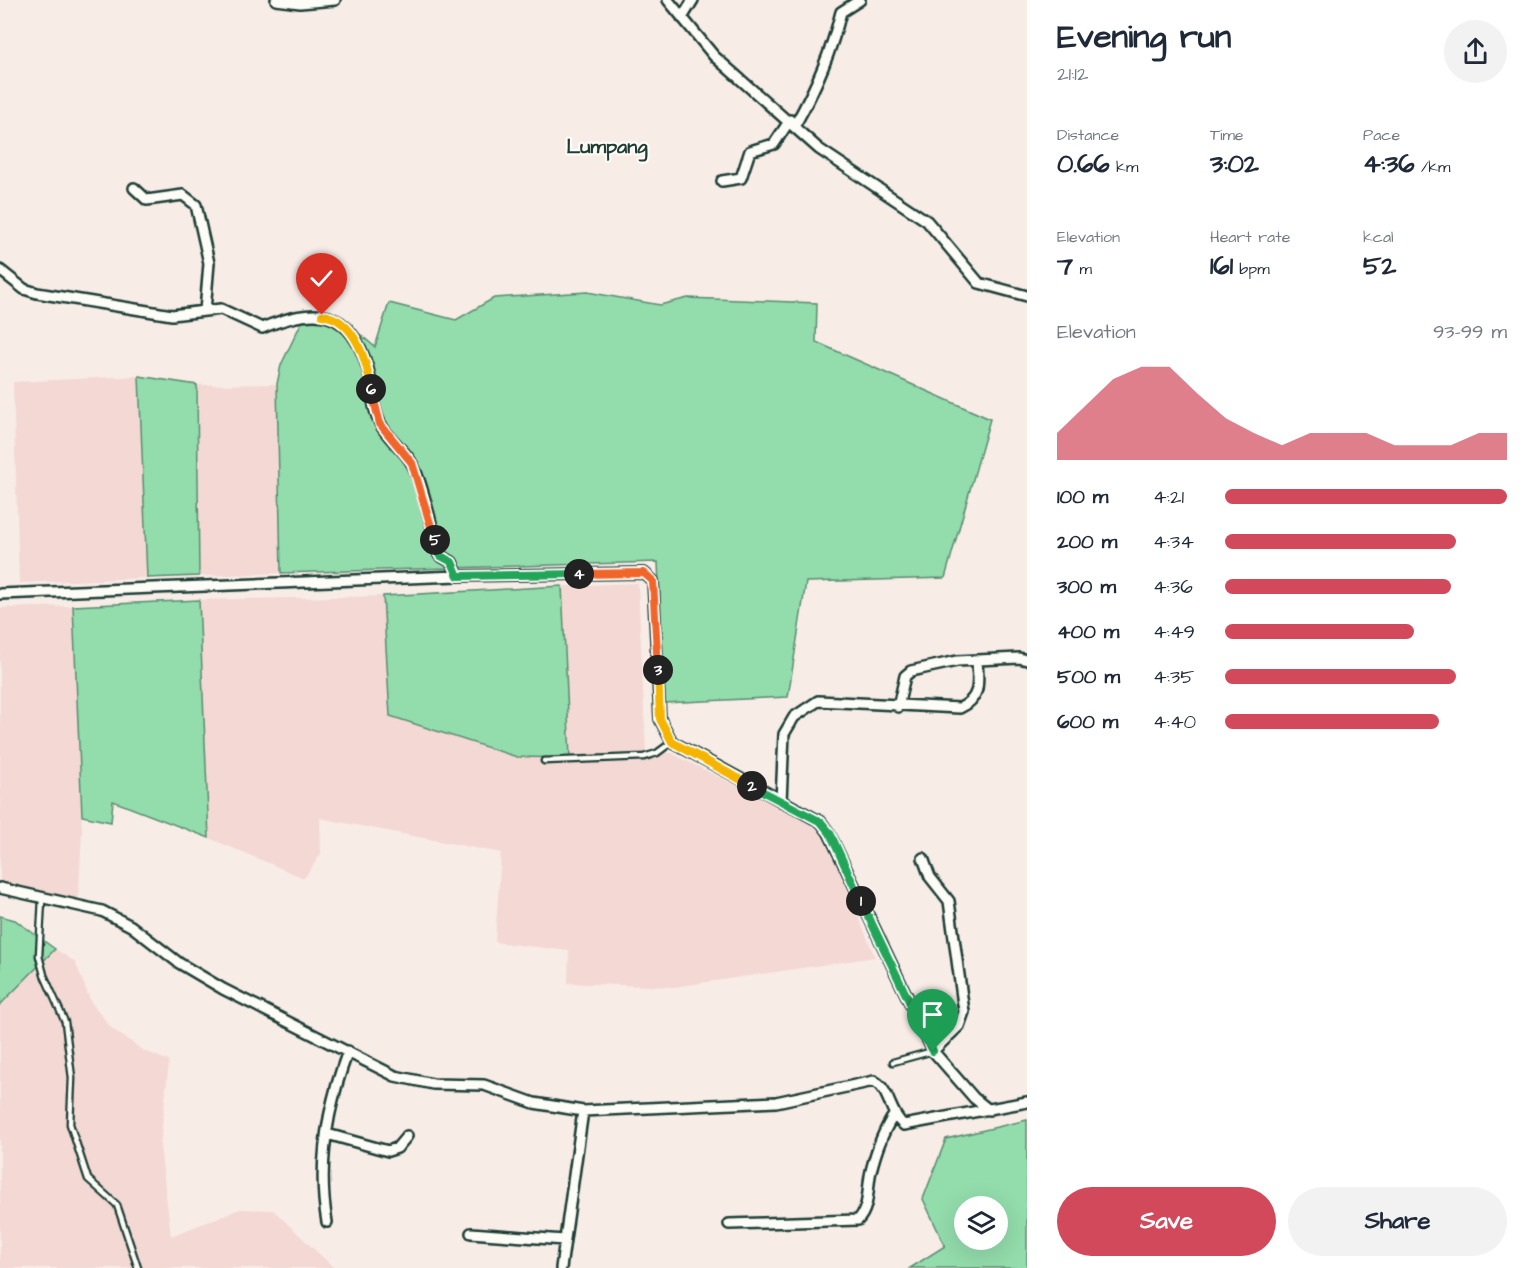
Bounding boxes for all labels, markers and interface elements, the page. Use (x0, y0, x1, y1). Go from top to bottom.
text: Evening run (1057, 14, 1231, 60)
button: share (1444, 20, 1507, 83)
text: 21:12 (1057, 60, 1088, 88)
text: Distance (1057, 124, 1119, 146)
text: Time (1210, 124, 1244, 146)
text: Pace (1363, 124, 1400, 146)
district label: Lumpang (566, 133, 648, 162)
text: 0.66 (1057, 146, 1110, 182)
text: 3:02 (1210, 146, 1259, 182)
text: 4:36 (1363, 146, 1415, 182)
text: km (1110, 156, 1138, 178)
text: /km (1415, 156, 1451, 178)
text: Elevation (1057, 226, 1120, 248)
text: Heart rate (1210, 226, 1290, 248)
text: kcal (1363, 226, 1394, 248)
text: 7 (1057, 248, 1073, 284)
text: 161 (1210, 248, 1233, 284)
text: 52 (1363, 248, 1396, 284)
pin (296, 253, 347, 315)
text: m (1073, 258, 1092, 280)
text: bpm (1233, 258, 1270, 280)
icon: check (305, 262, 338, 295)
text: Elevation (1057, 318, 1136, 346)
text: 93–99 m (1433, 318, 1507, 346)
pin: 6 (356, 374, 386, 404)
text: 6 (366, 378, 376, 400)
text: 100 m (1057, 483, 1108, 511)
text: 4:21 (1153, 483, 1184, 511)
pin: 5 (420, 525, 450, 555)
text: 200 m (1057, 528, 1117, 556)
text: 4:34 (1153, 528, 1194, 556)
text: 5 (429, 529, 441, 551)
pin: 4 (564, 559, 594, 589)
text: 4 (574, 563, 584, 585)
text: 300 m (1057, 573, 1116, 601)
text: 4:36 (1153, 573, 1193, 601)
text: 400 m (1057, 618, 1119, 646)
text: 4:49 (1153, 618, 1195, 646)
pin: 3 (643, 655, 673, 685)
text: 3 (654, 659, 662, 681)
text: 500 m (1057, 663, 1120, 691)
text: 4:35 (1153, 663, 1194, 691)
text: 600 m (1057, 708, 1118, 736)
text: 4:40 (1153, 708, 1196, 736)
pin: 2 (737, 771, 767, 801)
text: 2 (747, 775, 757, 797)
pin: 1 (846, 886, 876, 916)
text: 1 (860, 890, 862, 912)
pin (907, 989, 958, 1051)
icon: arrive (916, 998, 949, 1031)
button: Save (1057, 1187, 1276, 1256)
button: Share (1288, 1187, 1507, 1256)
map controls (954, 1196, 1008, 1250)
button: layers (954, 1196, 1008, 1250)

